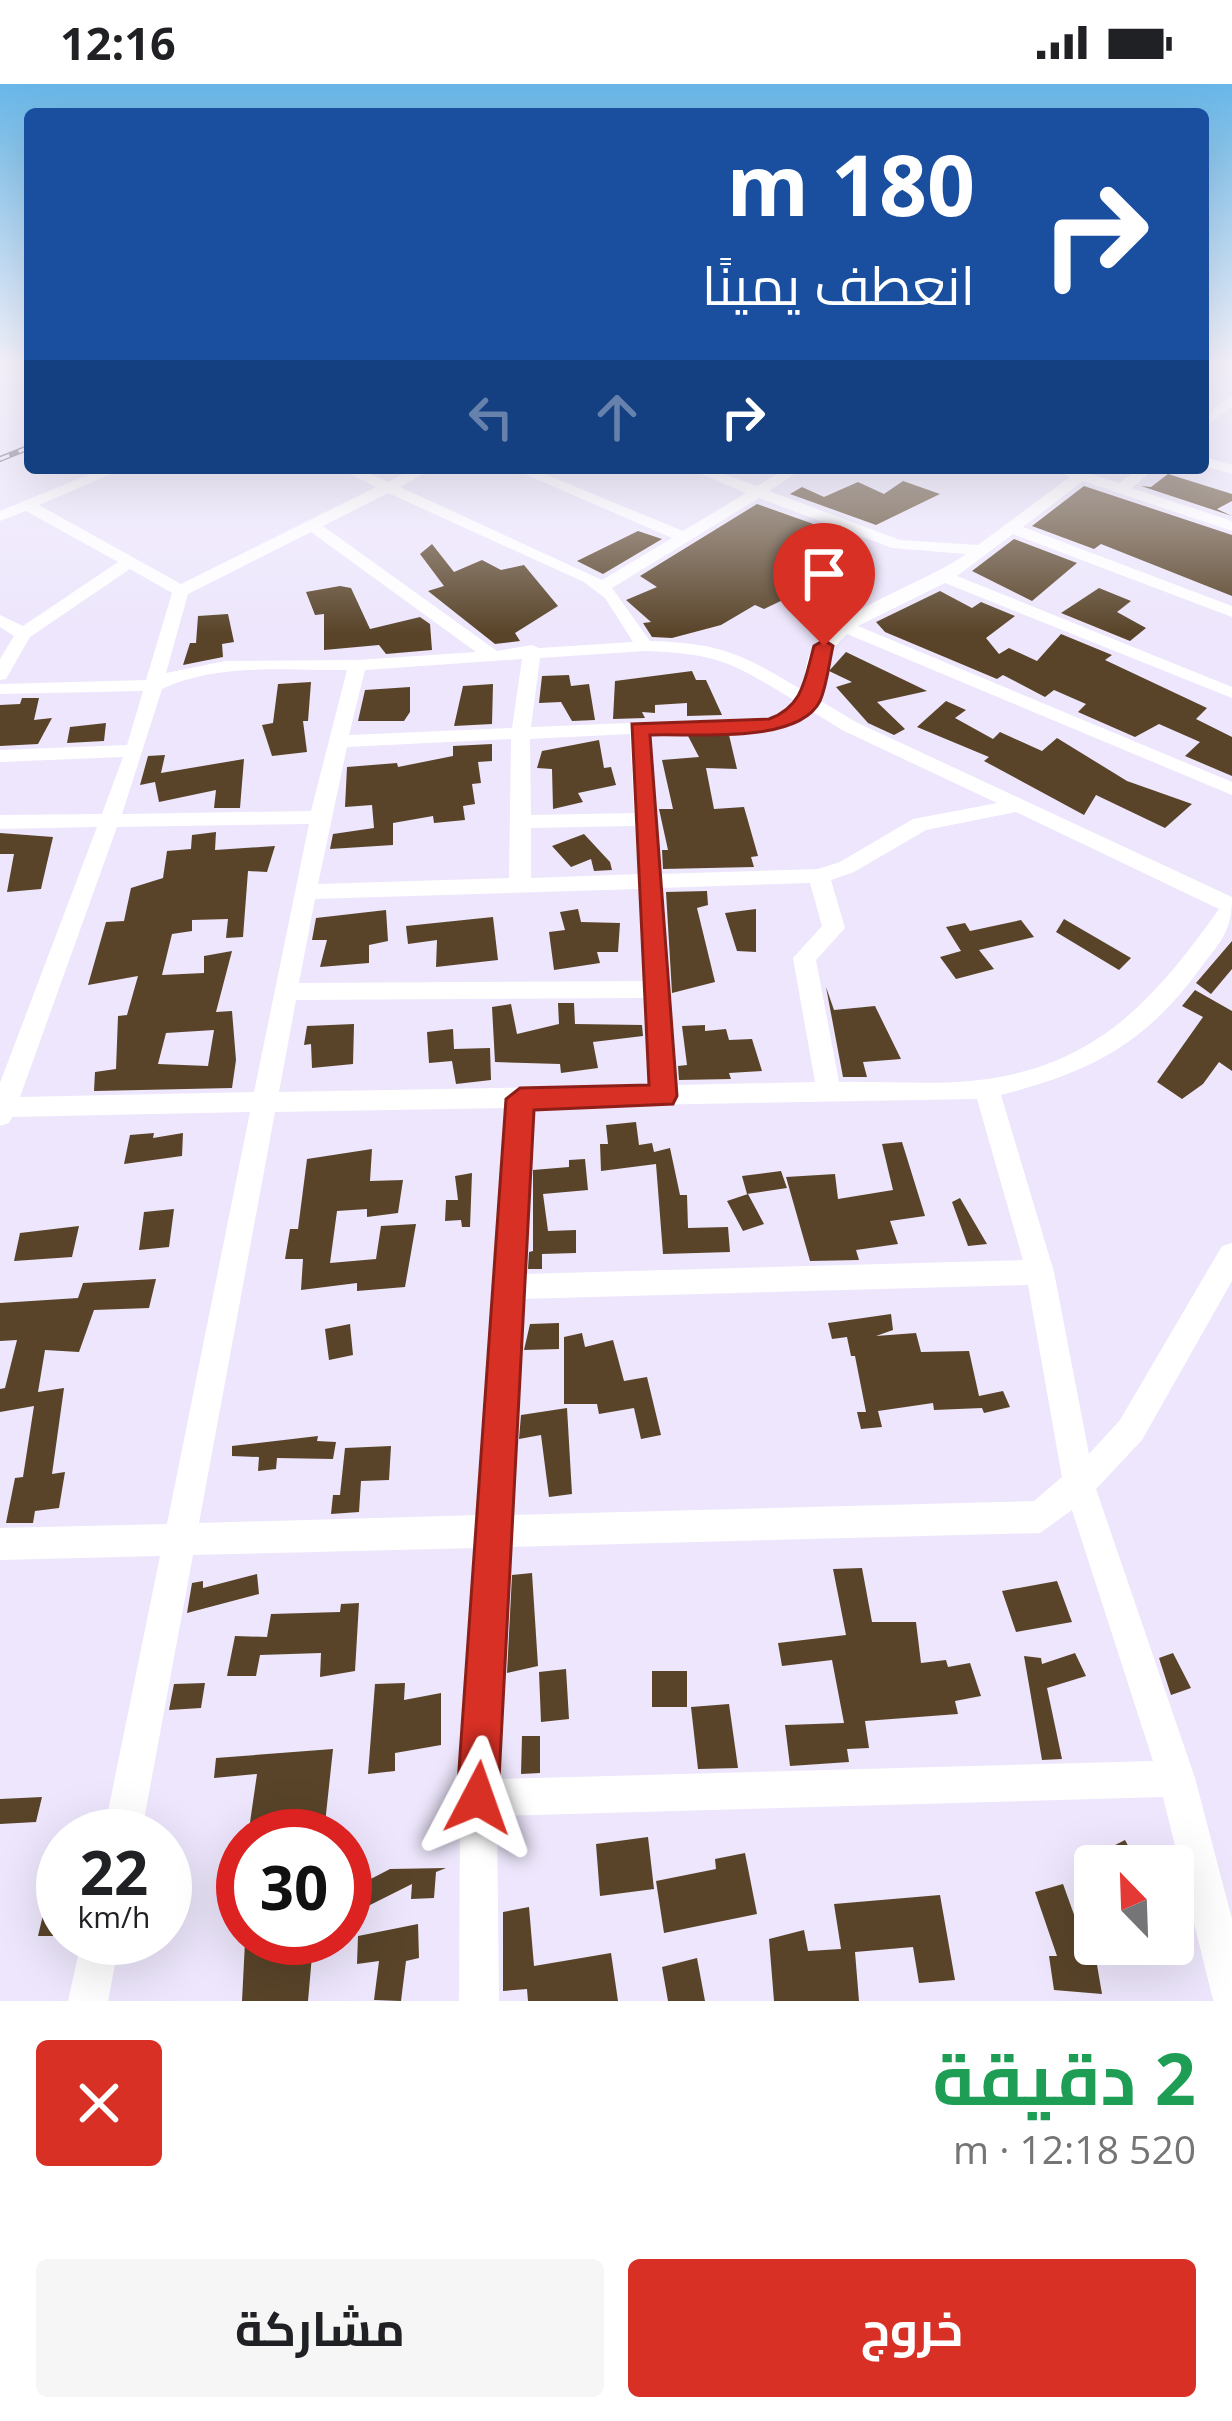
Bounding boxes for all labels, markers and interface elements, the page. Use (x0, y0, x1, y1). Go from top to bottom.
text: 12:16 (60, 12, 176, 73)
text: 180 m (727, 126, 975, 241)
icon: right (1017, 156, 1173, 312)
text: انعطف يمينًا (702, 247, 975, 321)
icon: left (458, 384, 524, 450)
icon: ahead (584, 384, 650, 450)
icon: right (710, 384, 776, 450)
pin (773, 523, 875, 646)
icon: arrive (791, 541, 857, 607)
position arrow (415, 1735, 541, 1861)
speed limit sign: 30 (216, 1809, 372, 1965)
text: 22 (80, 1831, 148, 1913)
north arrow (1074, 1845, 1194, 1965)
map controls (1074, 1845, 1194, 1965)
text: km/h (78, 1896, 150, 1937)
text: 2 دقيقة (933, 2028, 1196, 2126)
button: close (36, 2040, 162, 2166)
text: 520 m · 12:18 (953, 2122, 1196, 2175)
button: مشاركة (36, 2259, 604, 2397)
button: خروج (628, 2259, 1196, 2397)

